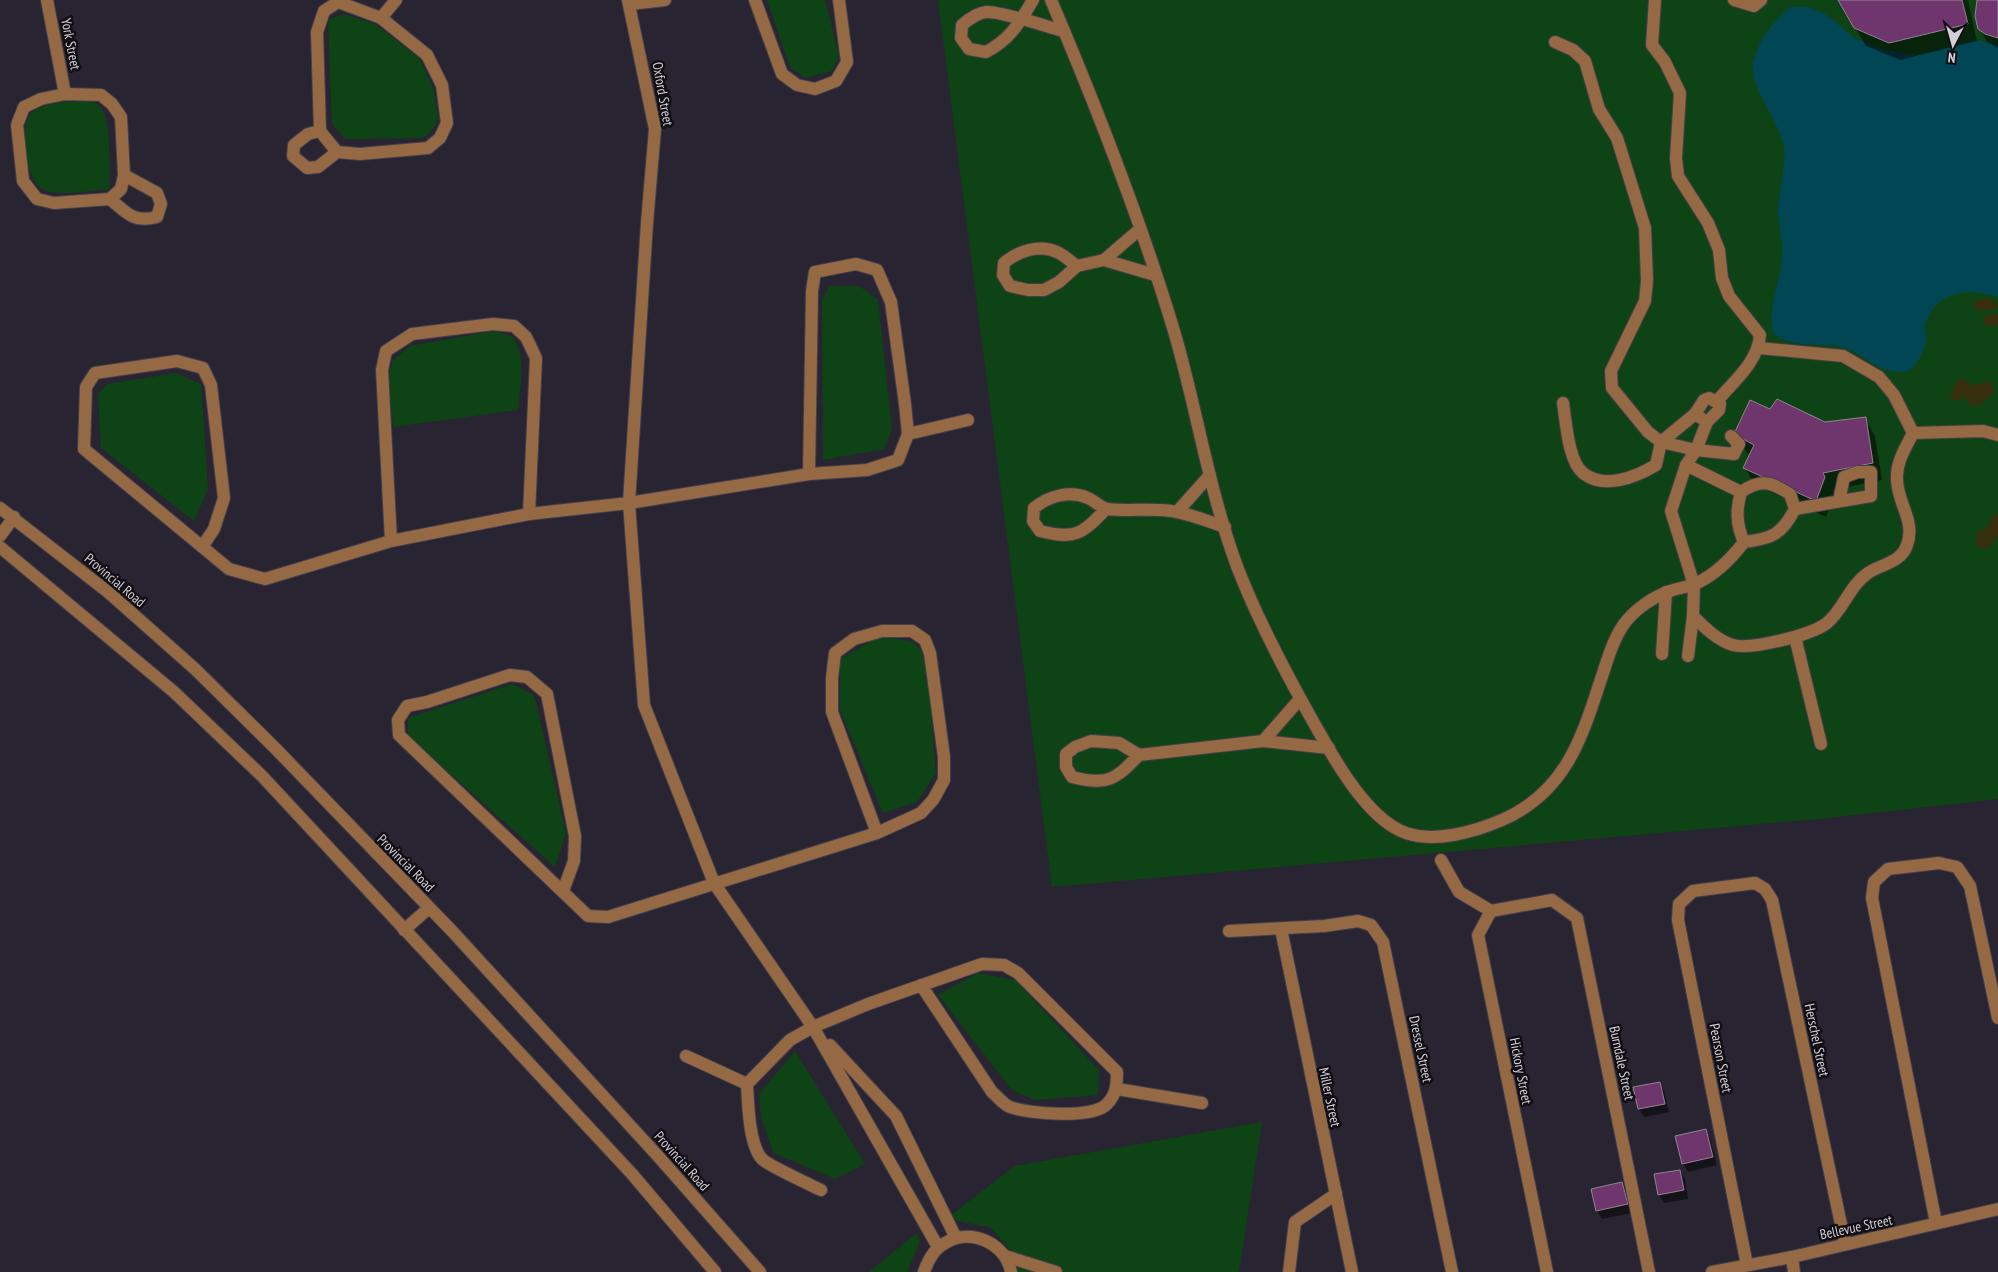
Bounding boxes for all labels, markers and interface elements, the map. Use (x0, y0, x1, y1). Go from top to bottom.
street label: York Street (57, 17, 85, 72)
north arrow (1928, 20, 1978, 70)
text: N (1947, 49, 1956, 67)
street label: Oxford Street (649, 61, 677, 127)
street label: Provincial Road (81, 549, 149, 611)
street label: Provincial Road (373, 830, 439, 896)
street label: Herschel Street (1801, 1002, 1834, 1078)
street label: Dressel Street (1405, 1014, 1437, 1084)
street label: Pearson Street (1705, 1022, 1737, 1094)
street label: Burndale Street (1605, 1024, 1639, 1102)
street label: Hickory Street (1506, 1036, 1536, 1106)
street label: Miller Street (1315, 1066, 1345, 1128)
street label: Provincial Road (651, 1127, 713, 1195)
street label: Bellevue Street (1818, 1211, 1894, 1243)

